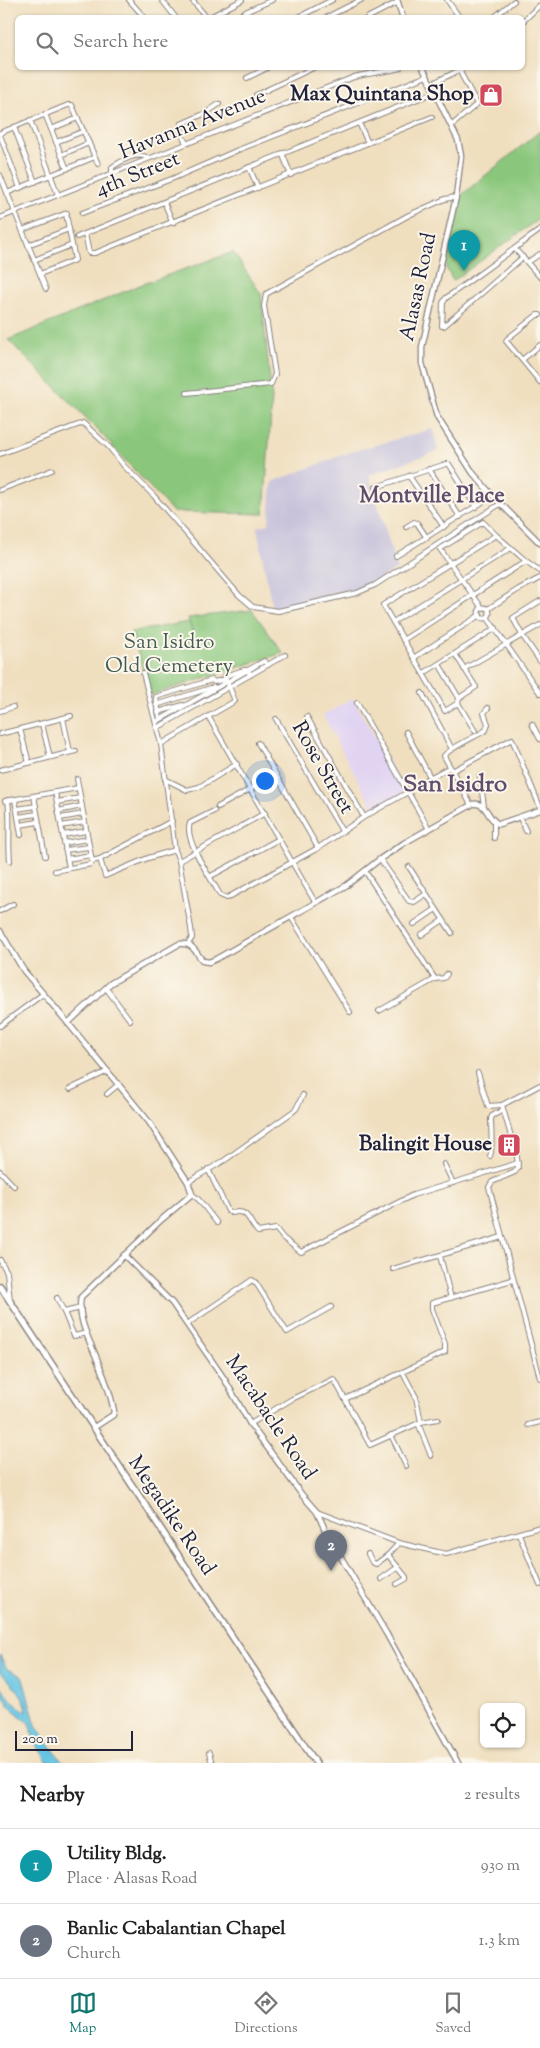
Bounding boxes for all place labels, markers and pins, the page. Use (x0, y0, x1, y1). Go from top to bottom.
place label: Max Quintana Shop (290, 80, 474, 110)
shop icon: Max Quintana Shop (478, 82, 504, 108)
pin: 1 (448, 230, 480, 271)
place label: Balingit House (359, 1130, 492, 1160)
building icon: Balingit House (496, 1132, 522, 1158)
pin: 2 (315, 1530, 347, 1571)

